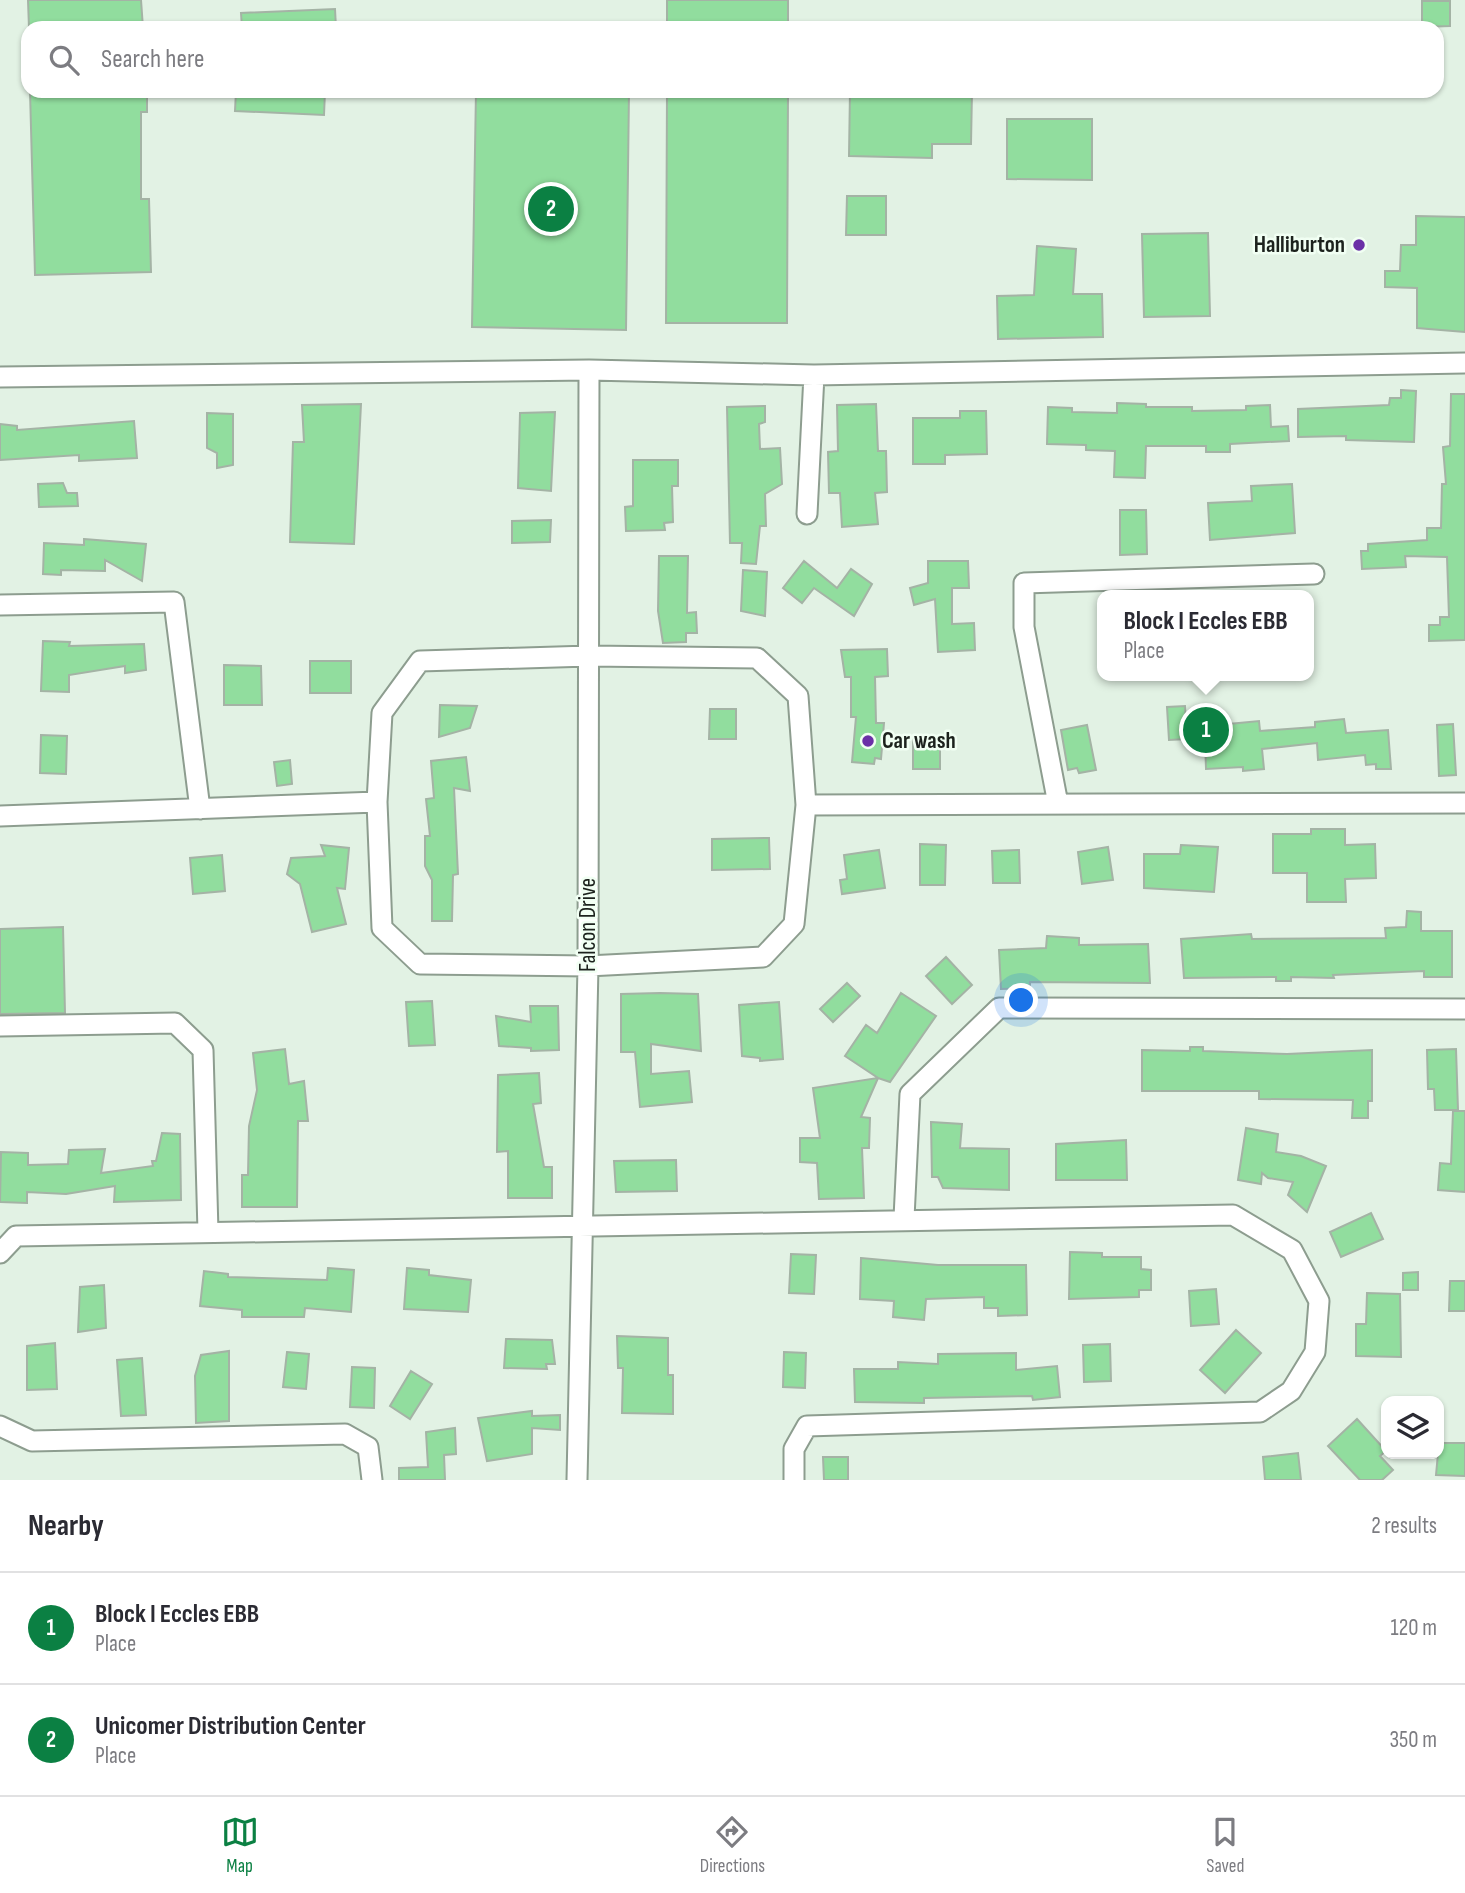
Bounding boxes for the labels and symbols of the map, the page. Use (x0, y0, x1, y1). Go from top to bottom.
pin: 2 (528, 183, 574, 235)
place label: Halliburton (1254, 231, 1345, 259)
marker: Halliburton (1351, 237, 1367, 253)
pin: 1 (1183, 704, 1229, 756)
place label: Car wash (882, 727, 956, 755)
marker: Car wash (860, 733, 876, 749)
street label: Falcon Drive (574, 878, 602, 972)
your location (1004, 983, 1038, 1017)

